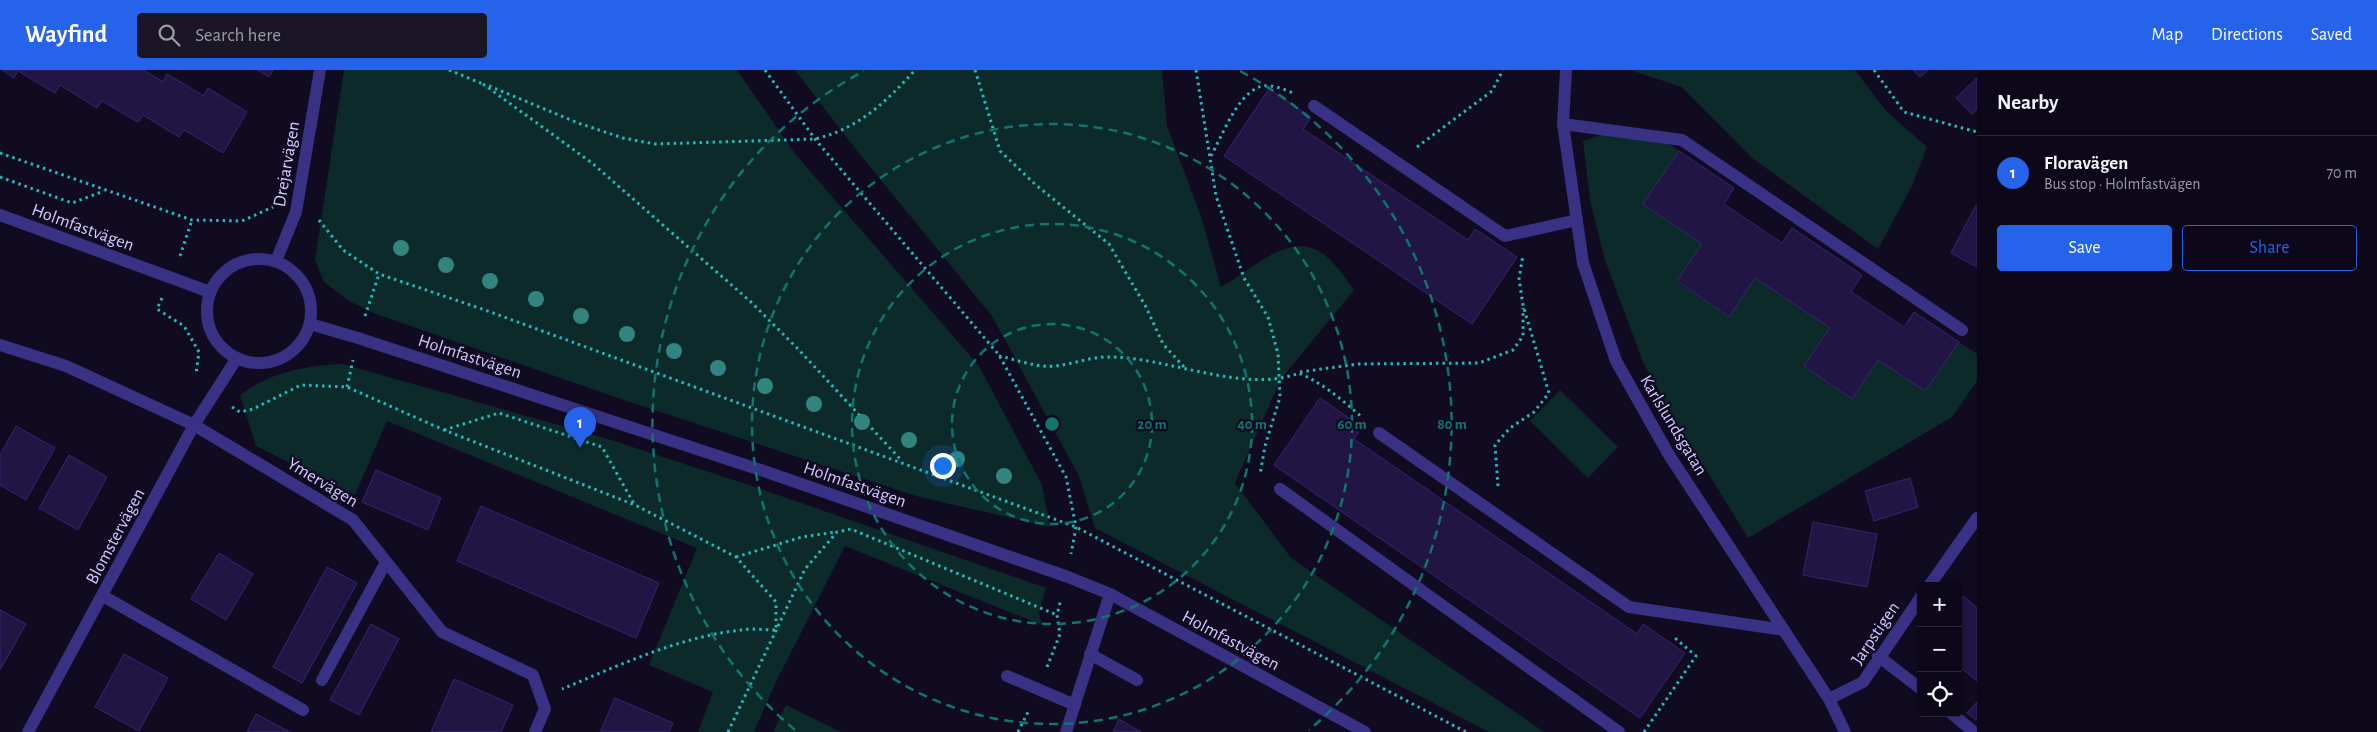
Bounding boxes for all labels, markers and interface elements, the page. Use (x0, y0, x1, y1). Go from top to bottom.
search box (137, 13, 487, 58)
icon: search (155, 21, 183, 49)
text: Wayfind (25, 23, 107, 47)
text: Search here (195, 26, 281, 45)
text: Map (2152, 26, 2183, 44)
text: Directions (2211, 26, 2283, 44)
text: Saved (2311, 26, 2352, 44)
text: Nearby (1997, 92, 2058, 113)
street label: Drejarvägen (271, 120, 303, 208)
text: Floravägen (2044, 154, 2128, 173)
text: 1 (2010, 165, 2016, 181)
text: 70 m (2326, 165, 2357, 181)
text: Bus stop · Holmfastvägen (2044, 176, 2201, 192)
street label: Holmfastvägen (29, 201, 136, 255)
button: Save (1997, 225, 2172, 271)
button: Share (2182, 225, 2357, 271)
street label: Holmfastvägen (416, 332, 524, 382)
street label: Karlslundsgatan (1636, 372, 1710, 479)
pin: 1 (564, 407, 596, 448)
centre of rings (1043, 415, 1061, 433)
text: 20 m (1137, 417, 1167, 432)
text: 40 m (1237, 417, 1267, 432)
text: 60 m (1337, 417, 1367, 432)
text: 80 m (1437, 417, 1467, 432)
your location (930, 453, 956, 479)
street label: Ymervägen (284, 455, 361, 511)
street label: Holmfastvägen (801, 459, 908, 511)
street label: Blomstervägen (83, 486, 149, 587)
map controls (1917, 582, 1962, 717)
button: + (1917, 582, 1962, 627)
street label: Jarpstigen (1848, 599, 1903, 668)
street label: Holmfastvägen (1179, 608, 1282, 674)
button: − (1917, 627, 1962, 672)
button: locate (1917, 672, 1962, 717)

